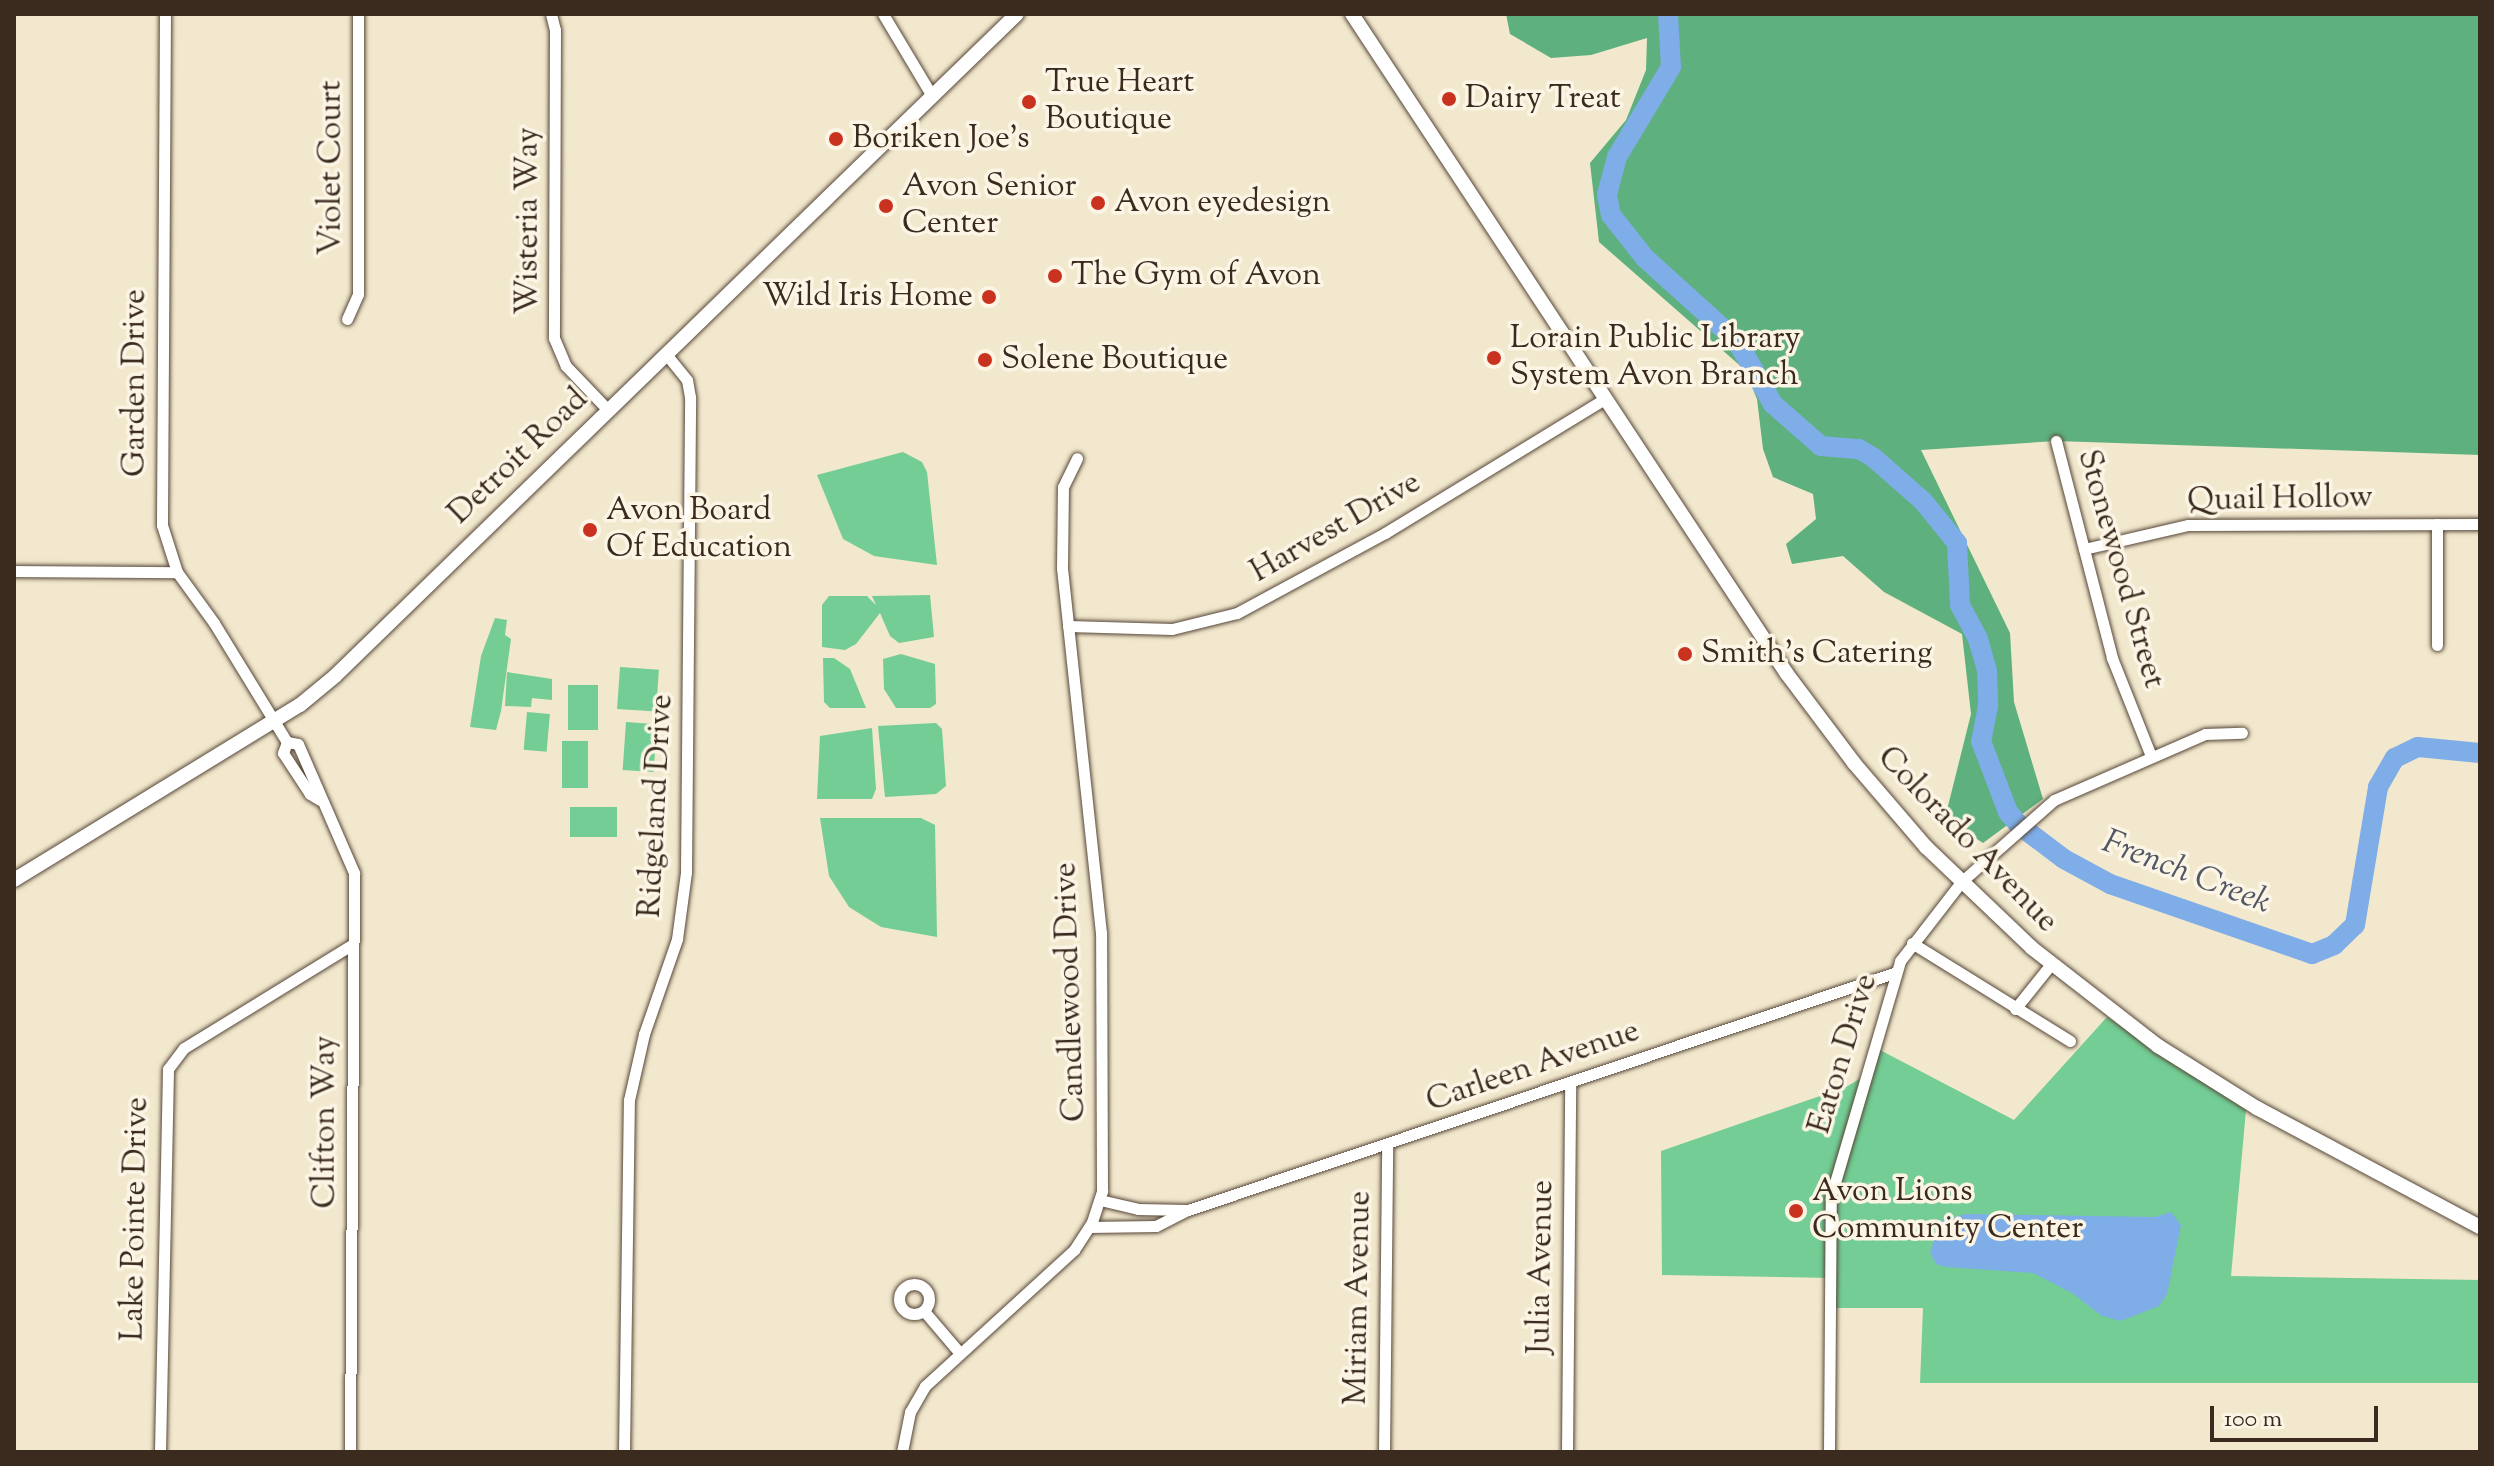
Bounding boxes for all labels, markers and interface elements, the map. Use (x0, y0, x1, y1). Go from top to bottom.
place label: True Heart Boutique (1045, 65, 1194, 140)
street label: Violet Court (313, 80, 351, 256)
place label: Dairy Treat (1465, 80, 1621, 118)
marker: Dairy Treat (1440, 90, 1458, 108)
marker: True Heart Boutique (1020, 93, 1038, 111)
place label: Boriken Joe's (852, 120, 1030, 158)
street label: Wisteria Way (510, 127, 548, 315)
marker: Boriken Joe's (827, 130, 845, 148)
place label: Avon Senior Center (902, 169, 1077, 244)
place label: Avon eyedesign (1114, 184, 1331, 222)
marker: Avon eyedesign (1089, 194, 1107, 212)
marker: Avon Senior Center (877, 197, 895, 215)
place label: The Gym of Avon (1071, 257, 1321, 295)
marker: The Gym of Avon (1046, 267, 1064, 285)
place label: Wild Iris Home (762, 278, 973, 316)
marker: Wild Iris Home (980, 288, 998, 306)
street label: Garden Drive (117, 289, 155, 477)
place label: Lorain Public Library System Avon Branch (1510, 321, 1800, 396)
place label: Solene Boutique (1001, 341, 1228, 379)
marker: Lorain Public Library System Avon Branch (1485, 349, 1503, 367)
marker: Solene Boutique (976, 351, 994, 369)
street label: Detroit Road (441, 381, 597, 533)
street label: Stonewood Street (2068, 445, 2172, 693)
street label: Harvest Drive (1244, 464, 1428, 592)
street label: Quail Hollow (2187, 479, 2373, 521)
place label: Avon Board Of Education (606, 493, 792, 568)
marker: Avon Board Of Education (581, 521, 599, 539)
place label: Smith's Catering (1701, 635, 1933, 673)
marker: Smith's Catering (1676, 645, 1694, 663)
street label: Ridgeland Drive (632, 693, 682, 919)
street label: Colorado Avenue (1869, 739, 2065, 941)
water label: French Creek (2096, 822, 2276, 924)
street label: Candlewood Drive (1047, 862, 1095, 1122)
street label: Eaton Drive (1802, 970, 1886, 1138)
street label: Carleen Avenue (1422, 1013, 1644, 1121)
street label: Clifton Way (307, 1036, 345, 1208)
street label: Lake Pointe Drive (115, 1097, 157, 1341)
place label: Avon Lions Community Center (1812, 1174, 2083, 1249)
street label: Julia Avenue (1521, 1180, 1563, 1354)
street label: Miriam Avenue (1338, 1190, 1380, 1406)
marker: Avon Lions Community Center (1787, 1202, 1805, 1220)
scale bar (2214, 1390, 2382, 1440)
text: 100 m (2224, 1403, 2282, 1437)

